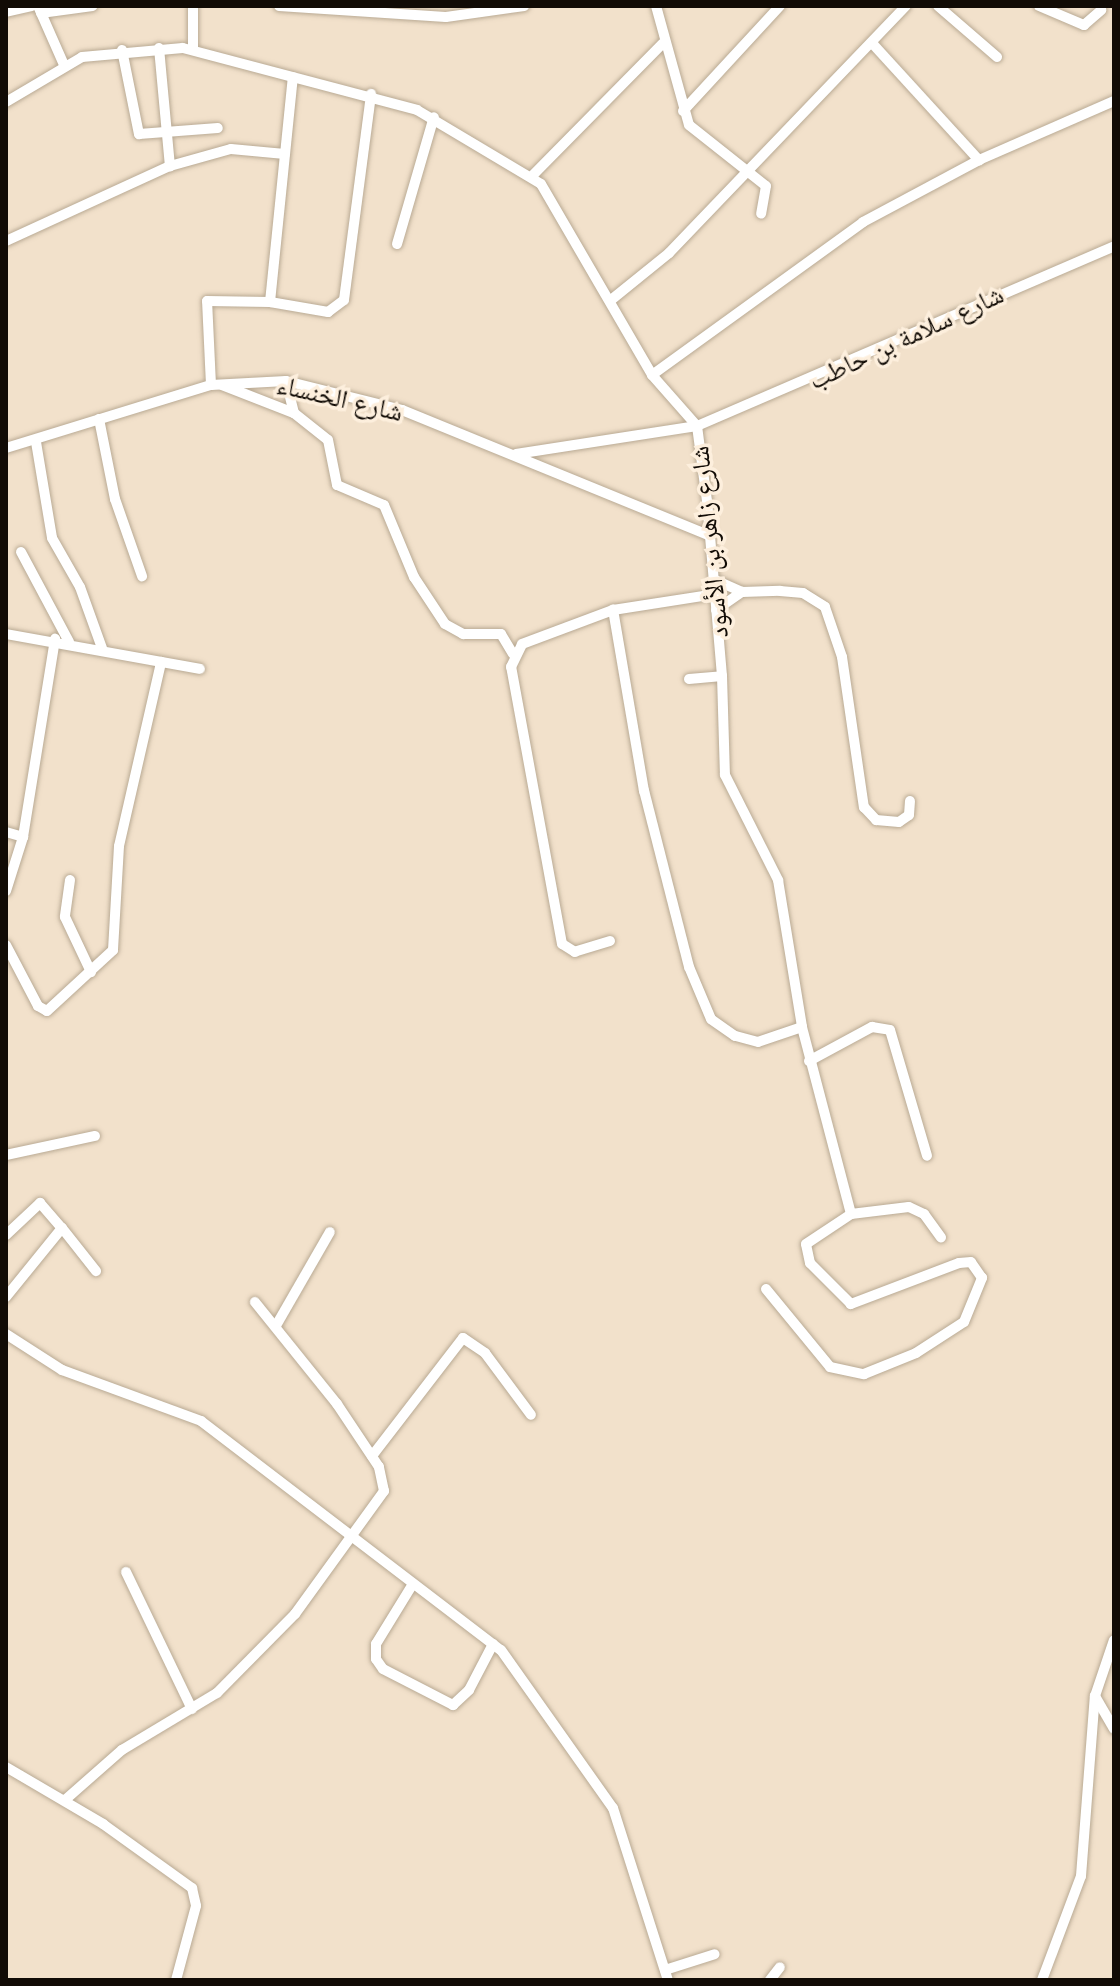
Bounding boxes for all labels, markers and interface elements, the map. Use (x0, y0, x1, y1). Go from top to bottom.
street label: شارع سلامة بن حاطب (804, 278, 1008, 396)
street label: شارع الخنساء (274, 368, 406, 428)
street label: شارع زاهر بن الأسود (683, 445, 735, 639)

